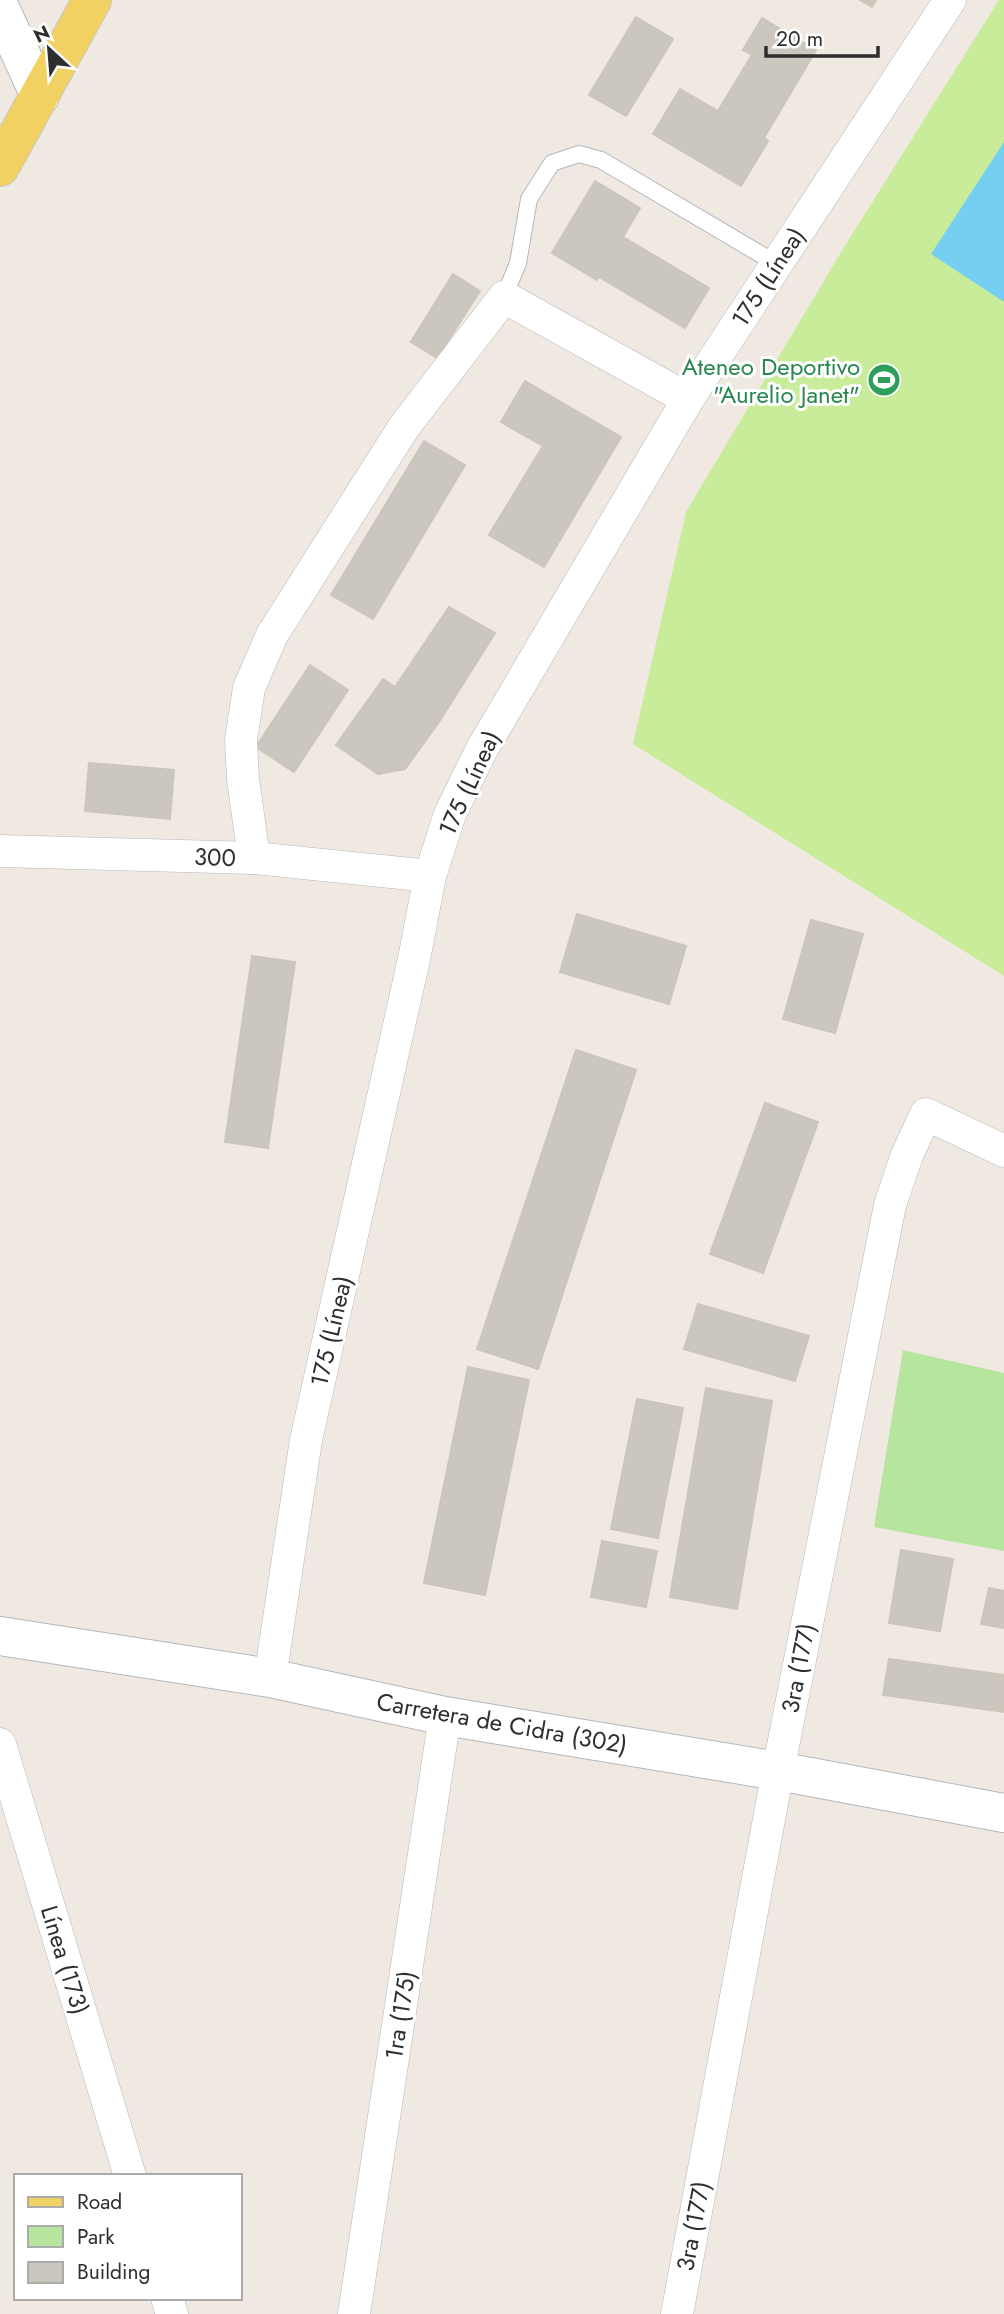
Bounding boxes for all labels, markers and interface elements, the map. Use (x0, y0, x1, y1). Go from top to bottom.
north arrow (14, 14, 84, 84)
scale bar (766, 14, 878, 58)
text: N (29, 19, 54, 50)
text: 20 m (776, 24, 823, 54)
street label: 175 (Línea) (723, 220, 813, 334)
place label: Ateneo Deportivo "Aurelio Janet" (682, 349, 860, 412)
sports icon: Ateneo Deportivo "Aurelio Janet" (865, 361, 903, 399)
street label: 175 (Línea) (429, 725, 509, 841)
street label: 300 (193, 839, 237, 875)
street label: 175 (Línea) (301, 1272, 361, 1390)
street label: 3ra (177) (772, 1620, 824, 1716)
street label: Carretera de Cidra (302) (374, 1684, 630, 1762)
street label: Línea (173) (32, 1901, 98, 2019)
street label: 1ra (175) (376, 1968, 424, 2062)
legend (14, 2174, 242, 2300)
street label: 3ra (177) (667, 2178, 719, 2274)
text: Road (77, 2187, 122, 2217)
text: Park (77, 2222, 115, 2252)
text: Building (77, 2257, 150, 2287)

